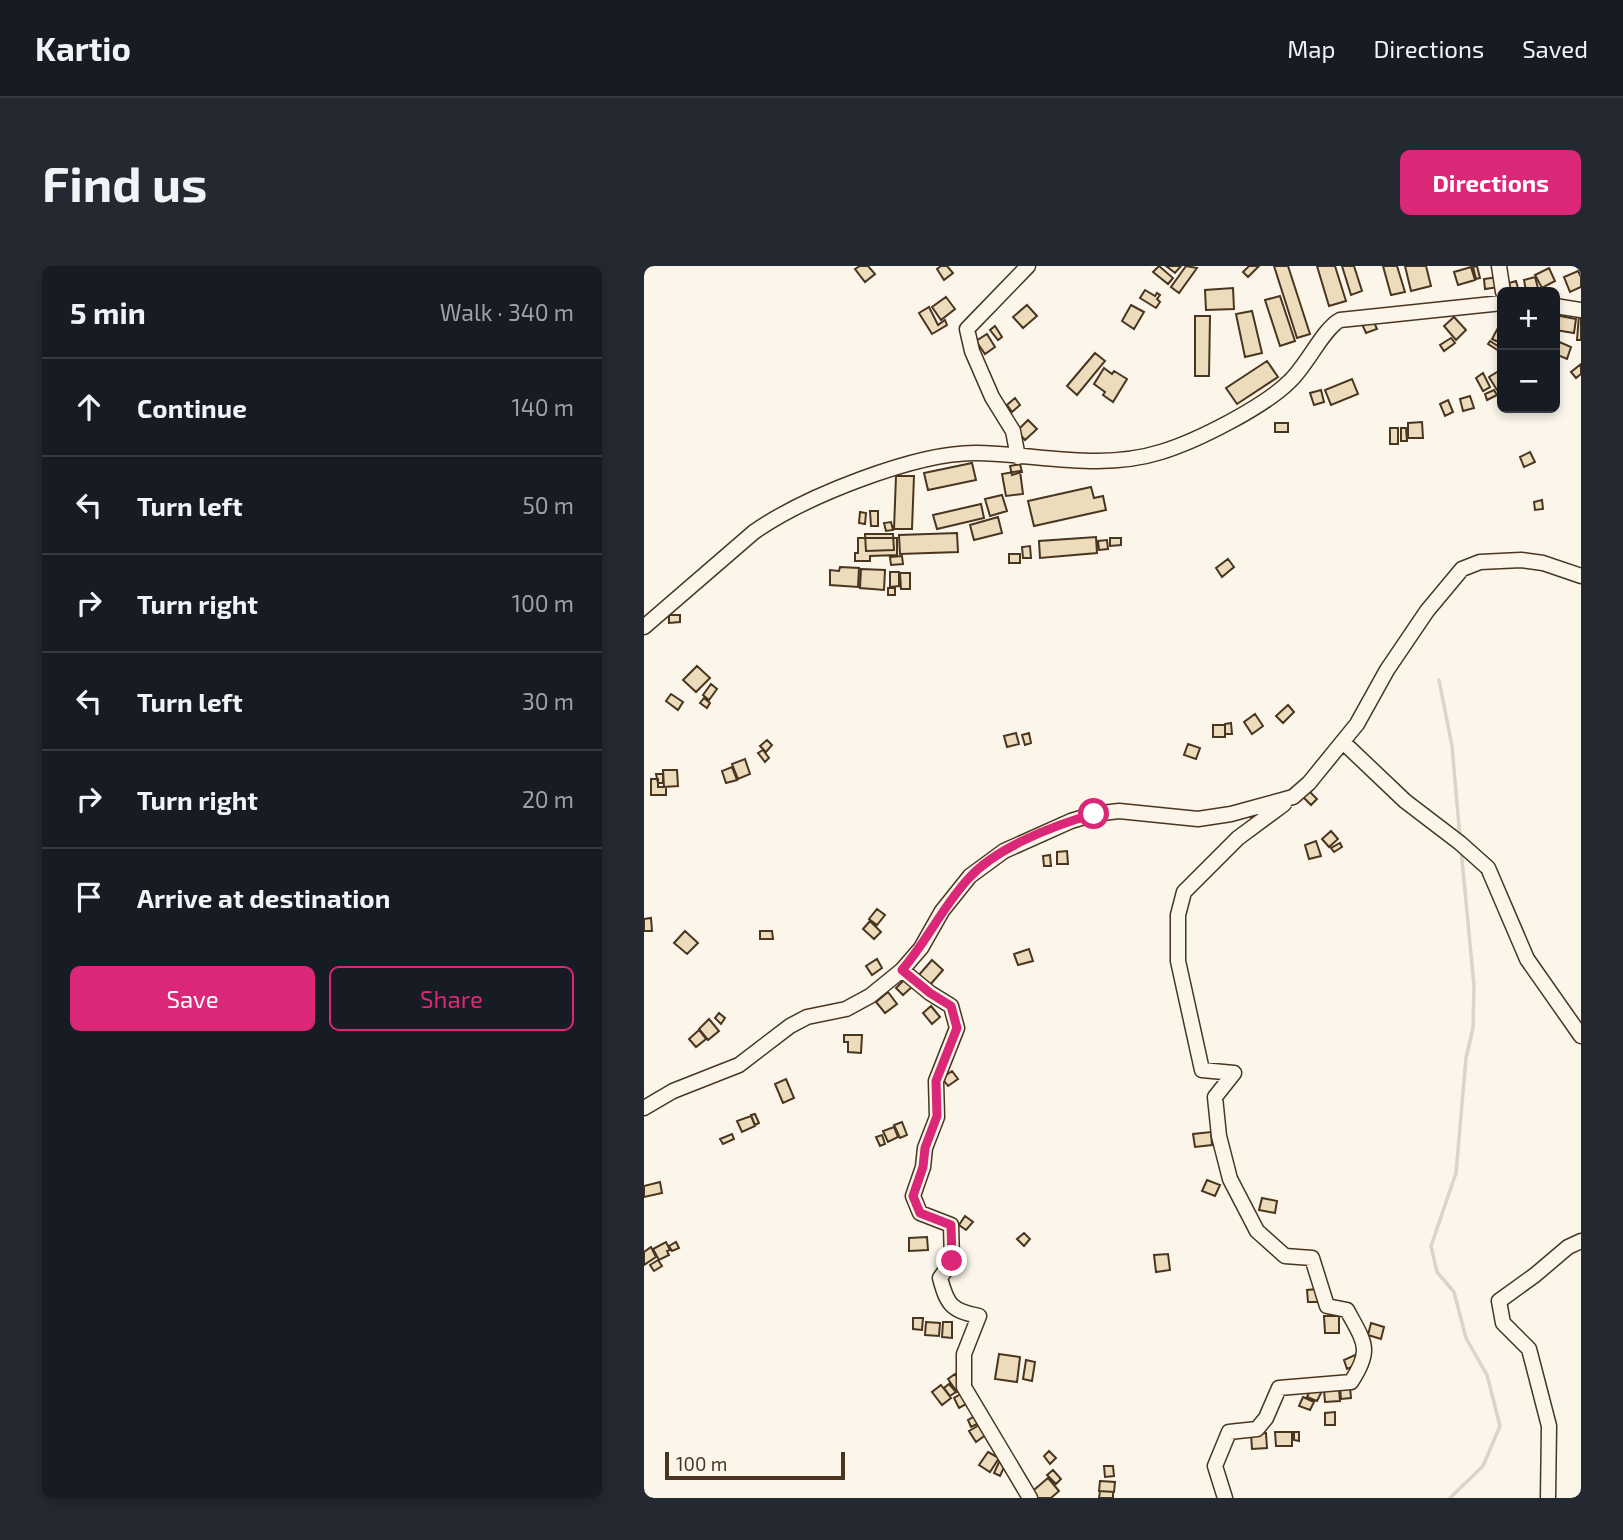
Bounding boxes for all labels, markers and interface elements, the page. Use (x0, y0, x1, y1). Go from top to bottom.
text: Kartio (35, 28, 131, 68)
text: Map (1287, 34, 1335, 63)
text: Directions (1373, 34, 1484, 63)
text: Saved (1522, 34, 1588, 63)
button: Directions (1400, 150, 1581, 215)
text: Find us (42, 153, 207, 212)
map controls (1497, 287, 1560, 413)
button: + (1497, 287, 1560, 350)
text: 5 min (70, 294, 146, 330)
text: Walk · 340 m (440, 298, 574, 326)
button: − (1497, 350, 1560, 413)
icon: ahead (70, 388, 108, 426)
text: Continue (137, 392, 247, 423)
text: 140 m (512, 393, 574, 421)
icon: left (70, 486, 108, 524)
text: Turn left (137, 490, 243, 521)
text: 50 m (523, 491, 574, 519)
icon: right (70, 584, 108, 622)
text: Turn right (137, 588, 258, 619)
text: 100 m (512, 589, 574, 617)
icon: left (70, 682, 108, 720)
text: Turn left (137, 686, 243, 717)
text: 30 m (522, 687, 574, 715)
icon: right (70, 780, 108, 818)
text: Turn right (137, 784, 258, 815)
text: 20 m (522, 785, 574, 813)
route start (1078, 798, 1109, 829)
icon: arrive (70, 878, 108, 916)
text: Arrive at destination (137, 882, 390, 913)
button: Save (70, 966, 315, 1031)
button: Share (329, 966, 574, 1031)
route end (936, 1245, 967, 1276)
scale bar (665, 1449, 845, 1481)
text: 100 m (676, 1452, 727, 1475)

